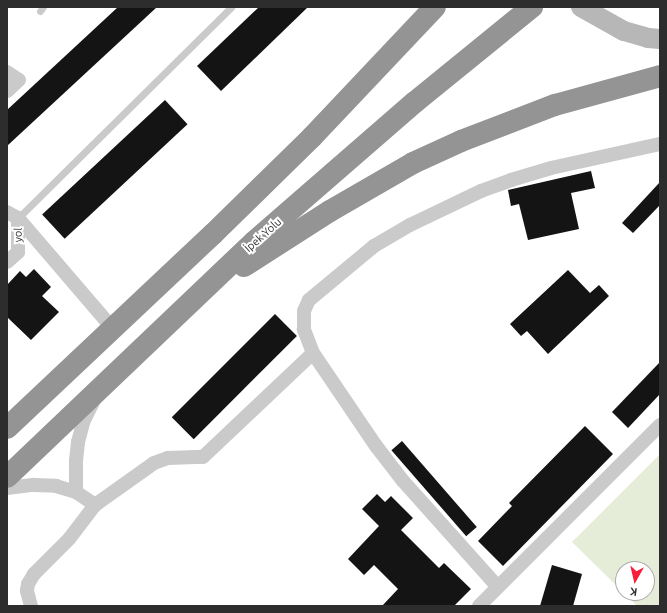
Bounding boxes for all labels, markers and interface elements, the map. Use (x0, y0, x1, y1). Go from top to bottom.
street label: İpek Yolu (242, 215, 284, 255)
street label: yol (11, 227, 25, 243)
north arrow (615, 561, 655, 601)
text: K (629, 585, 638, 598)

